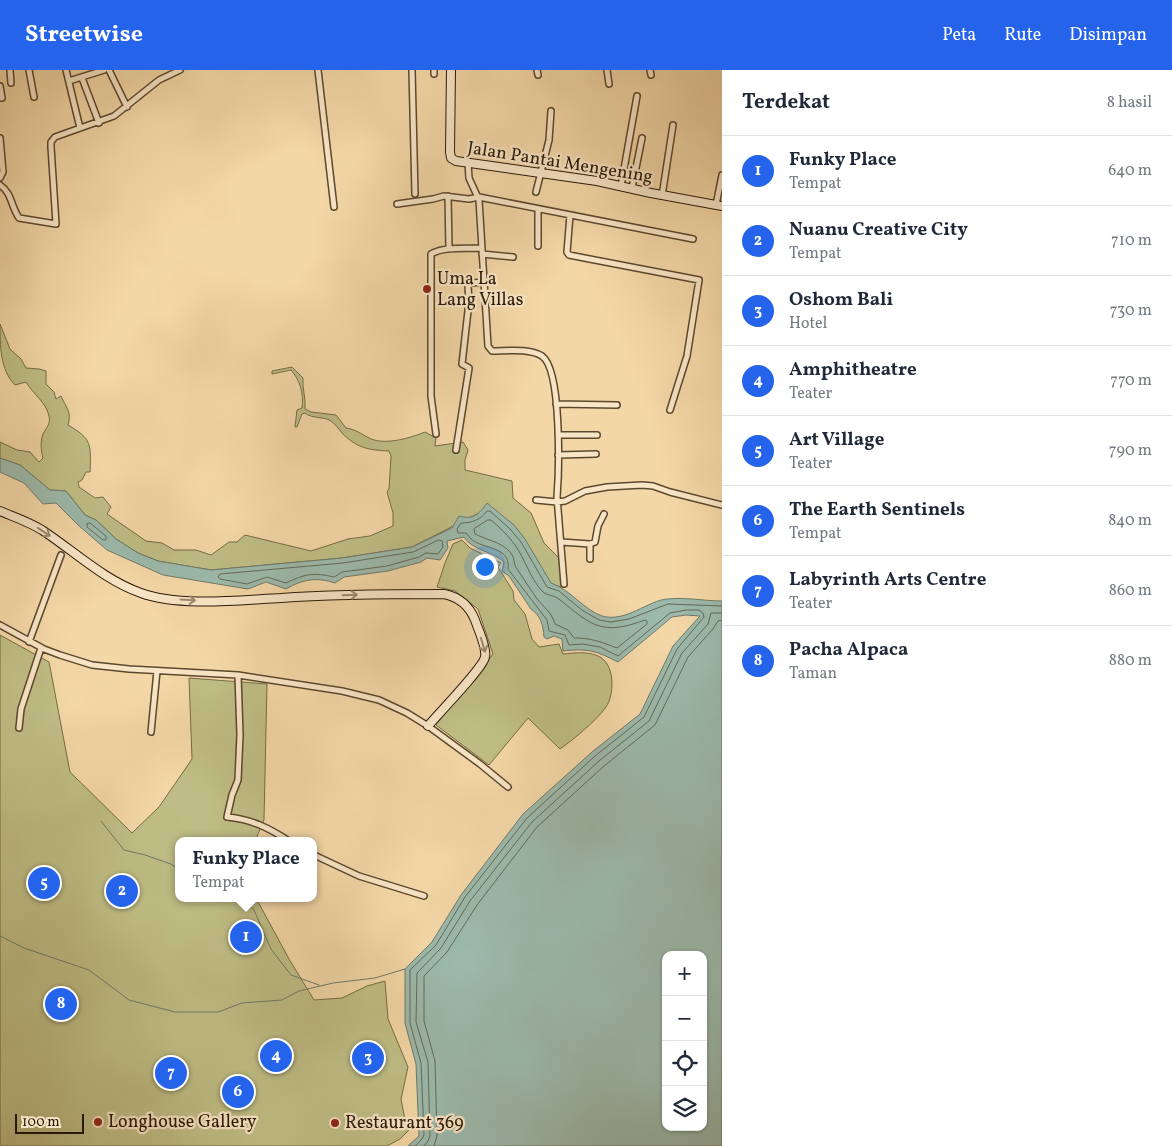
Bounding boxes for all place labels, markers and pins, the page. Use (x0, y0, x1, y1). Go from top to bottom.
place label: Uma La Lang Villas (437, 267, 523, 313)
marker: Uma La Lang Villas (421, 283, 433, 295)
pin: 5 (28, 864, 60, 902)
pin: 2 (106, 872, 138, 910)
pin: 1 (230, 918, 262, 956)
pin: 8 (45, 985, 77, 1023)
pin: 4 (260, 1037, 292, 1075)
pin: 3 (352, 1039, 384, 1077)
pin: 7 (155, 1054, 187, 1092)
pin: 6 (222, 1073, 254, 1111)
place label: Longhouse Gallery (108, 1110, 257, 1135)
place label: Restaurant 369 (345, 1111, 463, 1136)
marker: Longhouse Gallery (92, 1116, 104, 1128)
marker: Restaurant 369 (329, 1117, 341, 1129)

